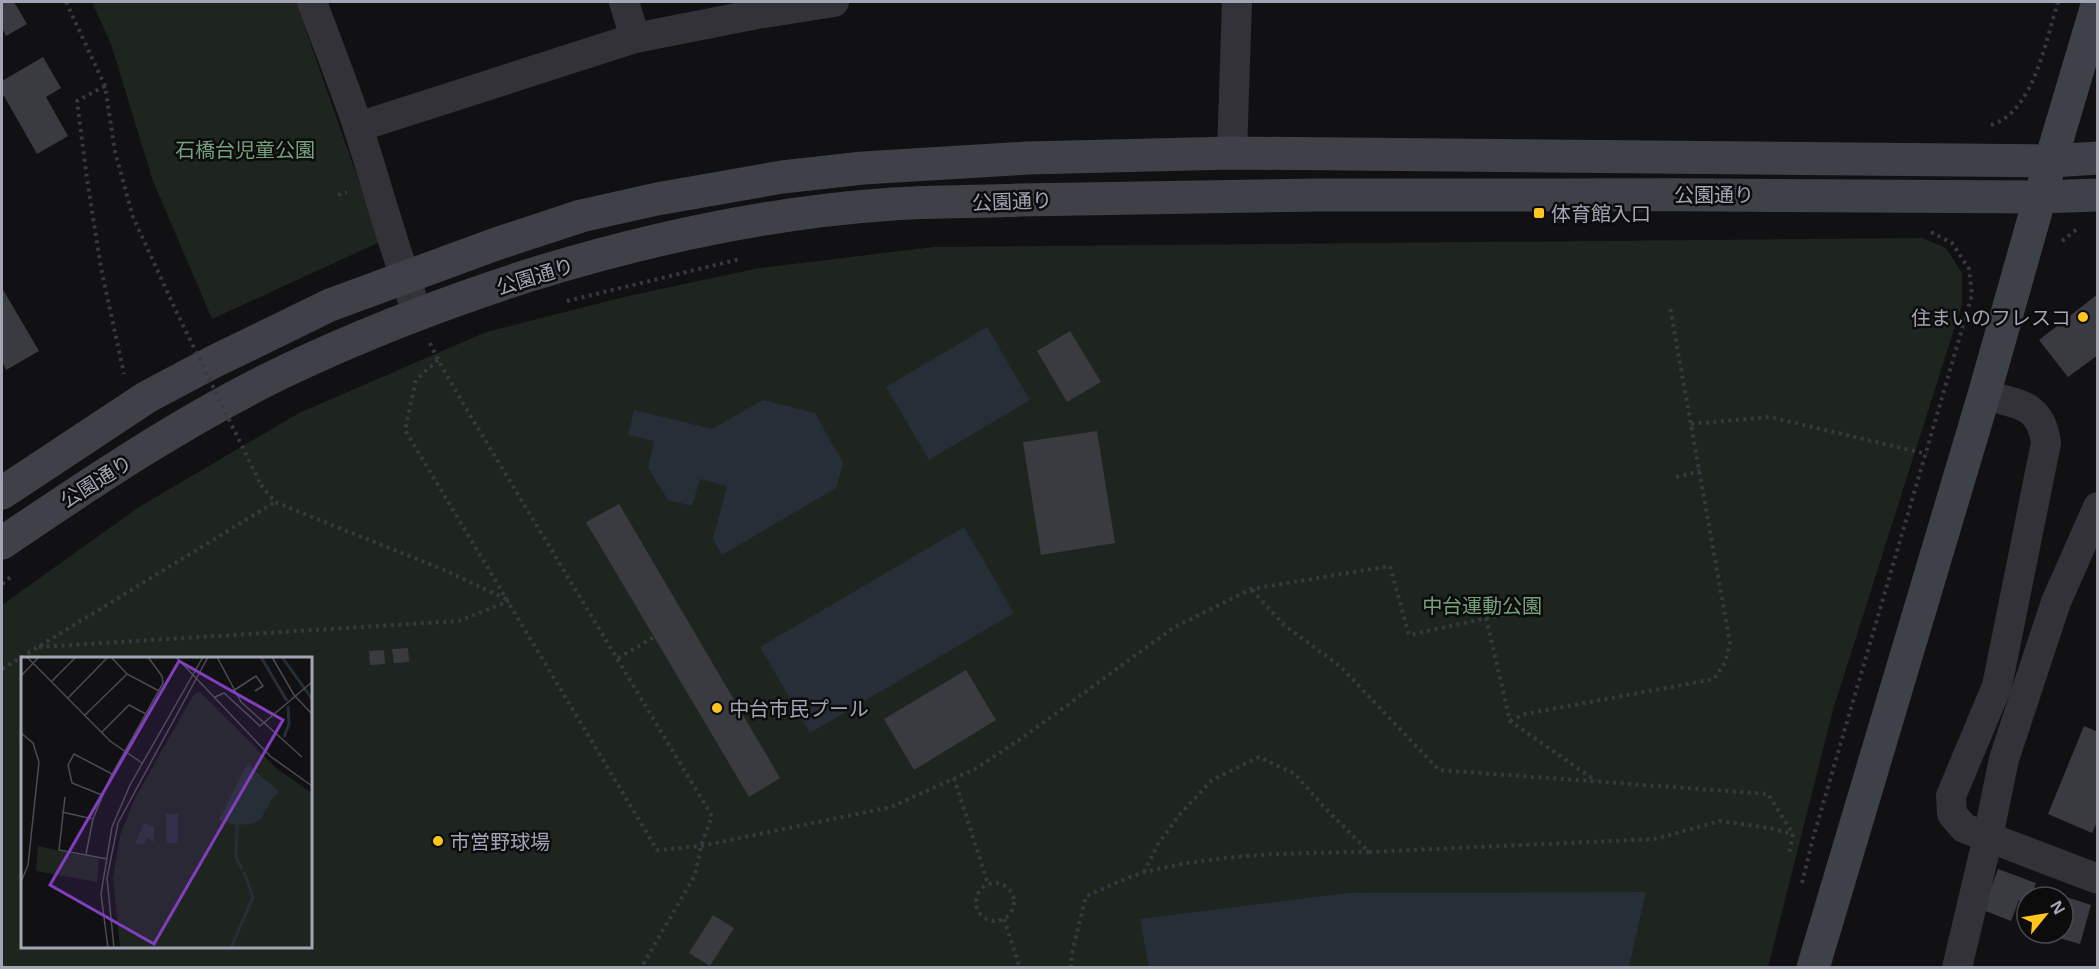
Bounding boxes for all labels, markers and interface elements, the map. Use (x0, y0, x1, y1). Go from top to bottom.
park label: 石橋台児童公園 (175, 136, 315, 163)
street label: 公園通り (1674, 181, 1754, 208)
street label: 公園通り (972, 186, 1052, 216)
place label: 体育館入口 (1551, 200, 1651, 227)
marker: 体育館入口 (1532, 206, 1546, 220)
street label: 公園通り (493, 251, 577, 301)
place label: 住まいのフレスコ (1911, 304, 2071, 331)
marker: 住まいのフレスコ (2076, 310, 2090, 324)
street label: 公園通り (55, 448, 137, 514)
park label: 中台運動公園 (1422, 592, 1542, 619)
inset map (21, 657, 312, 948)
place label: 中台市民プール (729, 695, 869, 722)
marker: 中台市民プール (710, 701, 724, 715)
place label: 市営野球場 (450, 828, 550, 855)
marker: 市営野球場 (431, 834, 445, 848)
north arrow (2015, 885, 2075, 945)
text: N (2045, 896, 2071, 919)

